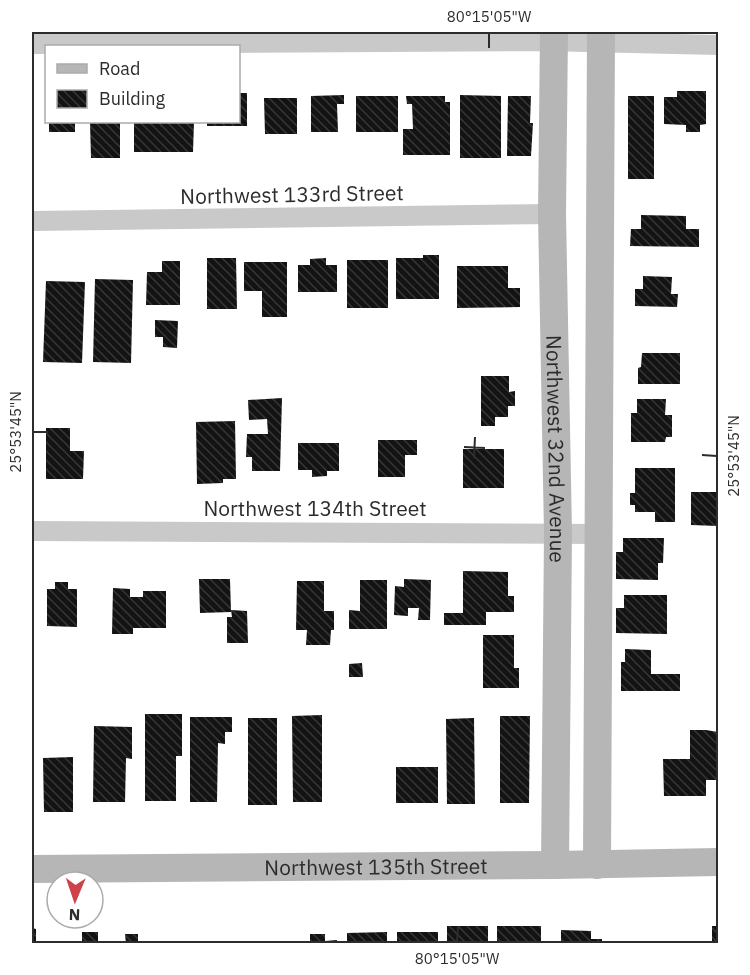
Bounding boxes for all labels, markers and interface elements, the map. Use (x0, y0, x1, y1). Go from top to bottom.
text: 80°15'05"W (447, 7, 532, 26)
legend (45, 45, 240, 123)
text: Road (99, 57, 140, 80)
text: Building (99, 87, 166, 110)
street label: Northwest 133rd Street (180, 178, 404, 210)
street label: Northwest 32nd Avenue (540, 335, 572, 563)
text: 25°53'45"N (6, 391, 25, 473)
text: 25°53'45"N (724, 415, 743, 497)
street label: Northwest 134th Street (203, 494, 427, 522)
street label: Northwest 135th Street (264, 852, 488, 881)
north arrow (45, 870, 105, 930)
text: N (68, 905, 81, 925)
text: 80°15'05"W (415, 949, 500, 968)

